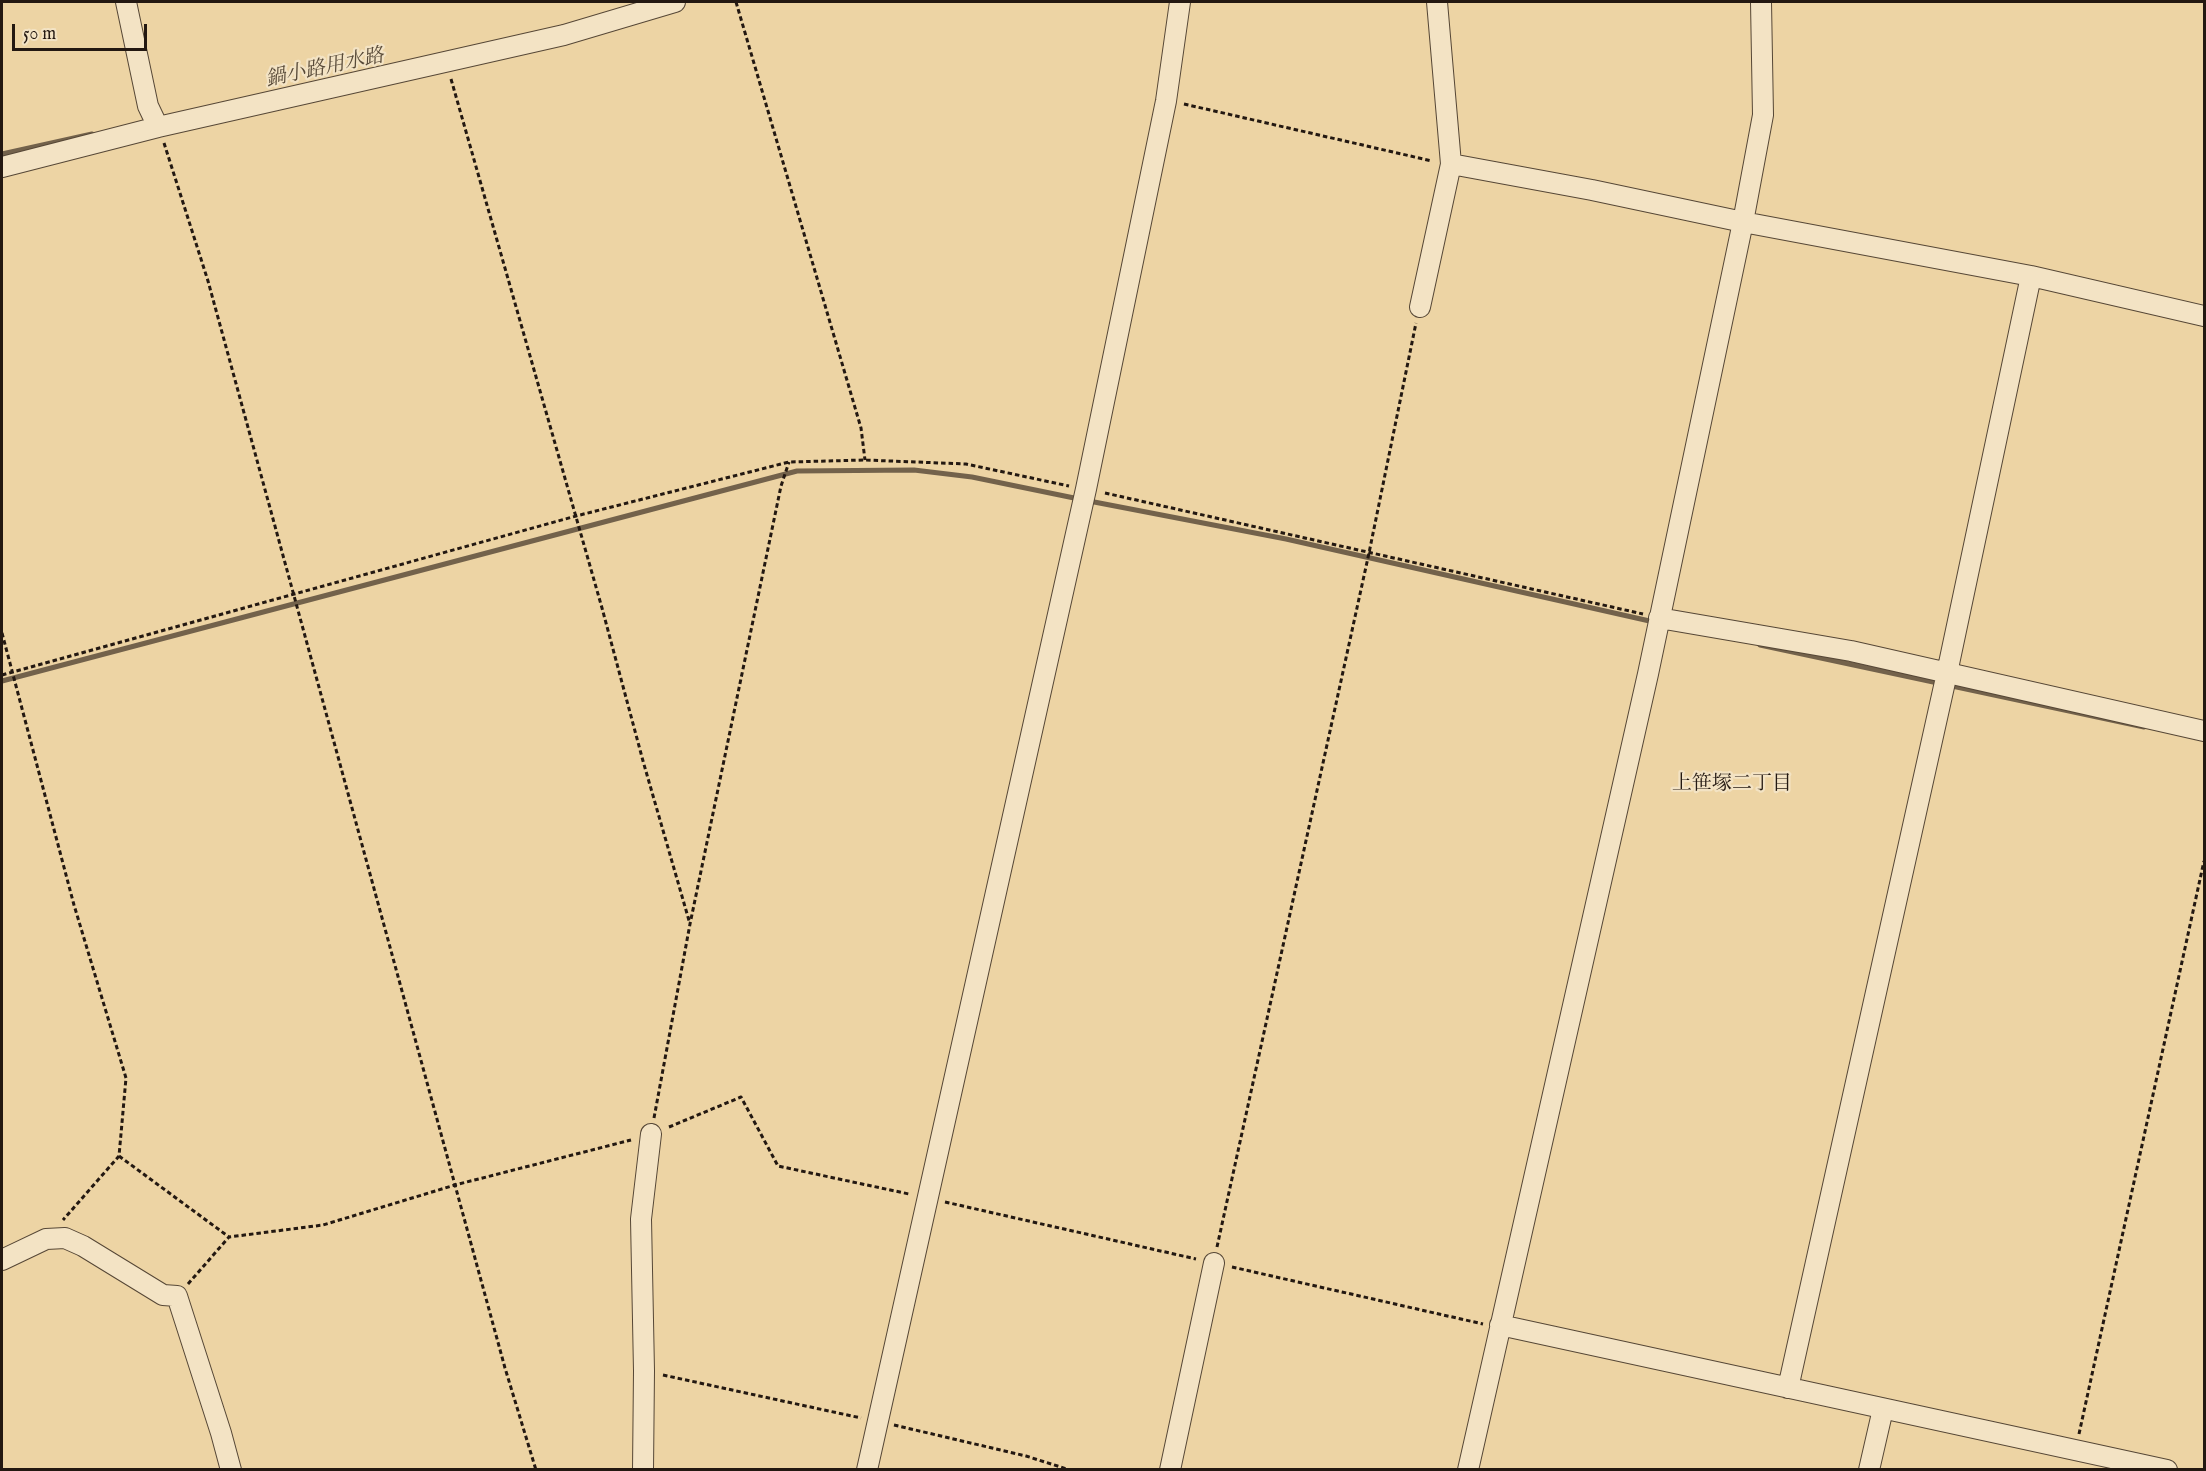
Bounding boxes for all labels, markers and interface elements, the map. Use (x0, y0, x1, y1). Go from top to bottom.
scale bar (15, 12, 150, 50)
text: 50 m (23, 23, 56, 46)
water label: 鍋小路用水路 (264, 45, 386, 93)
district label: 上笹塚二丁目 (1672, 773, 1792, 797)

